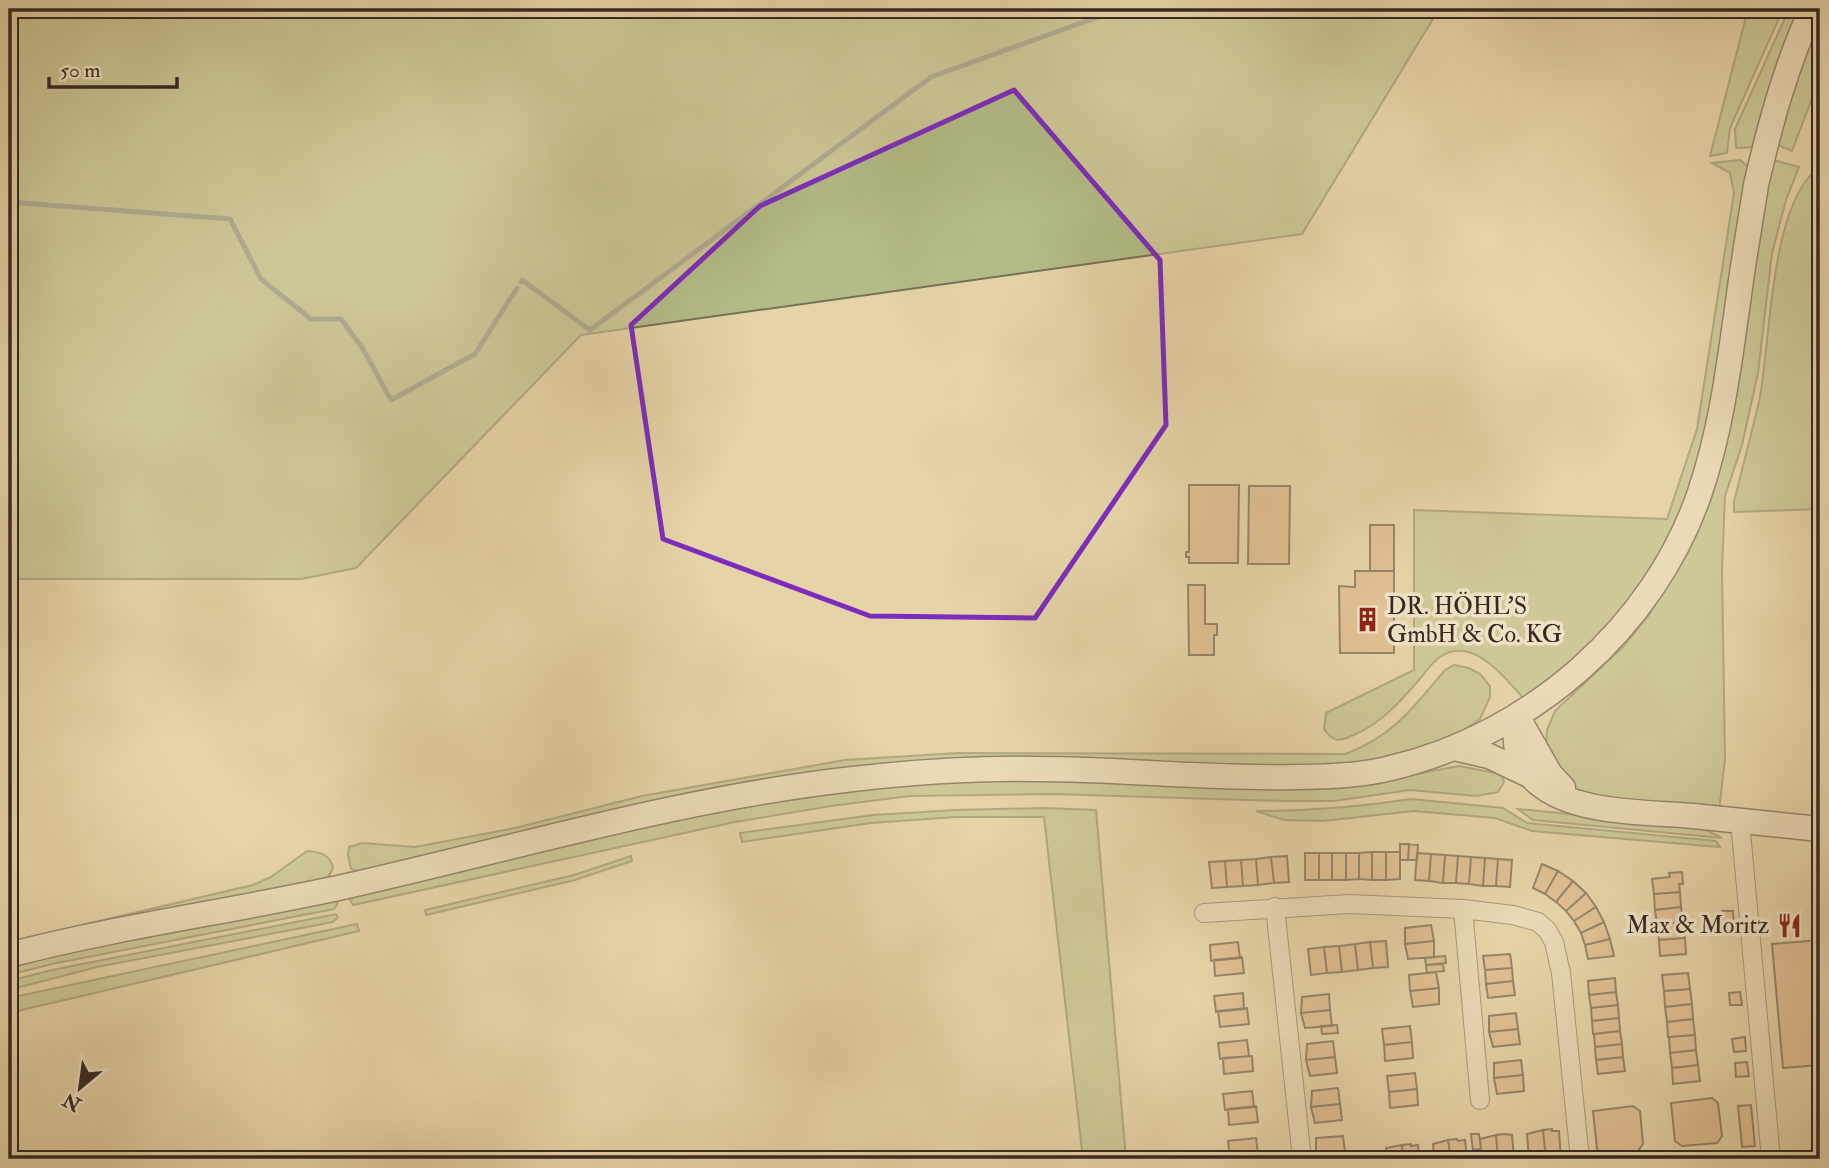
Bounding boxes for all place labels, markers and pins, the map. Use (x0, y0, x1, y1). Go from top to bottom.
place label: DR. HÖHL'S GmbH & Co. KG (1387, 591, 1562, 650)
building icon: DR. HÖHL'S GmbH & Co. KG (1353, 606, 1381, 634)
place label: Max & Moritz (1626, 910, 1769, 941)
restaurant icon: Max & Moritz (1775, 911, 1803, 939)

